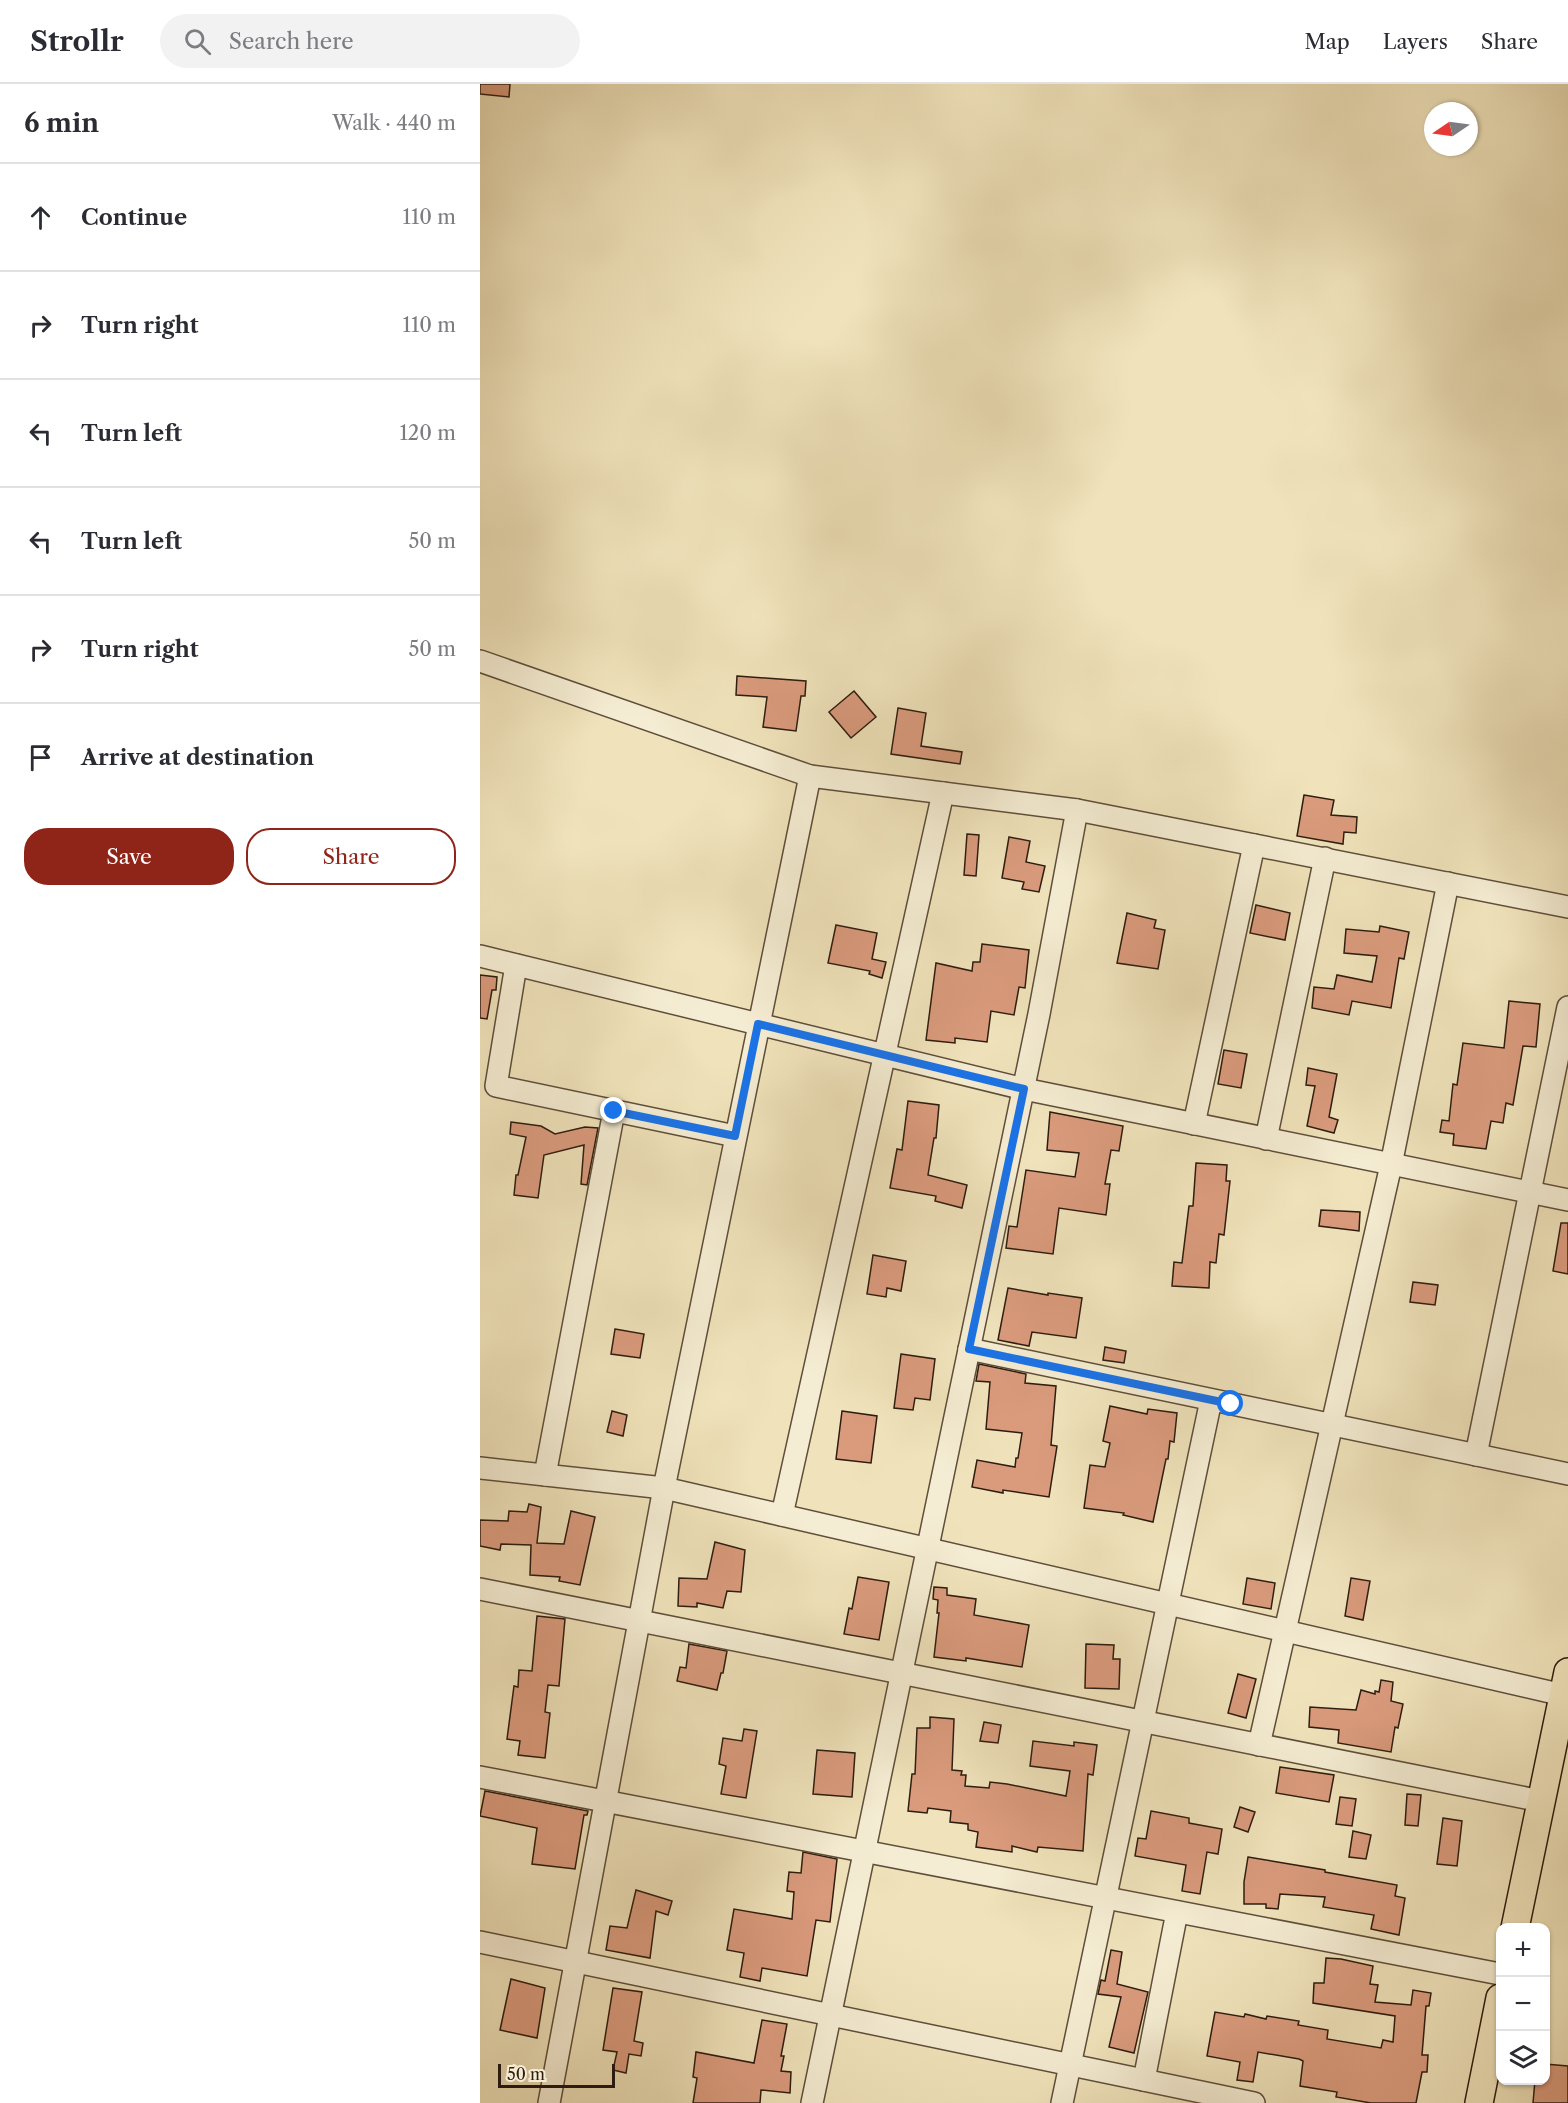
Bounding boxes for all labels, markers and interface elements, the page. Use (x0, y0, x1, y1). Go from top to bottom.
search box (160, 14, 580, 68)
text: Strollr (30, 24, 124, 58)
icon: search (181, 25, 214, 58)
text: Search here (229, 28, 353, 55)
text: Map (1305, 29, 1350, 54)
text: Layers (1383, 29, 1448, 54)
text: Share (1481, 29, 1538, 54)
north arrow (1424, 102, 1478, 156)
text: 6 min (24, 107, 99, 139)
text: Walk · 440 m (332, 111, 456, 135)
icon: ahead (24, 201, 57, 234)
text: Continue (81, 204, 187, 231)
text: 110 m (403, 205, 456, 229)
icon: right (24, 309, 57, 342)
text: Turn right (81, 312, 199, 339)
text: 110 m (403, 313, 456, 337)
icon: left (24, 417, 57, 450)
text: Turn left (81, 420, 182, 447)
text: 120 m (399, 421, 456, 445)
icon: left (24, 525, 57, 558)
text: Turn left (81, 528, 182, 555)
text: 50 m (409, 529, 456, 553)
icon: right (24, 633, 57, 666)
text: Turn right (81, 636, 199, 663)
text: 50 m (409, 637, 456, 661)
icon: arrive (24, 741, 57, 774)
text: Arrive at destination (81, 744, 314, 771)
button: Save (24, 828, 234, 885)
button: Share (246, 828, 456, 885)
route end (600, 1097, 626, 1123)
route start (1217, 1390, 1243, 1416)
map controls (1496, 1923, 1550, 2085)
button: + (1496, 1923, 1550, 1977)
button: − (1496, 1977, 1550, 2031)
button: layers (1496, 2031, 1550, 2085)
scale bar (498, 2061, 615, 2088)
text: 50 m (507, 2064, 545, 2084)

